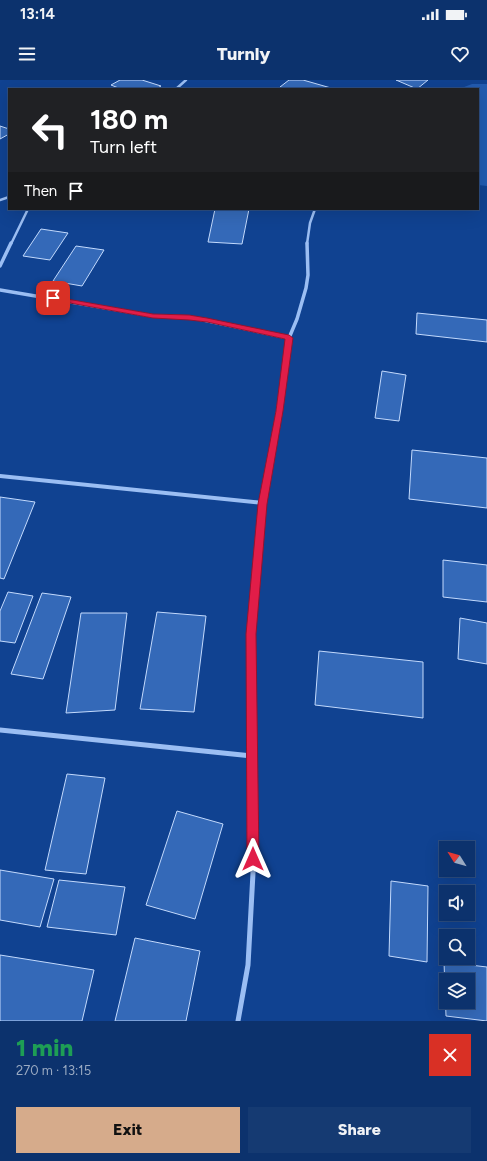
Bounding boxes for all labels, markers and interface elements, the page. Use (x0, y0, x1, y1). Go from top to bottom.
text: 13:14 (20, 5, 55, 23)
icon: menu (16, 43, 38, 65)
text: Turnly (217, 43, 270, 65)
icon: heart (449, 43, 471, 65)
text: 180 m (90, 102, 168, 136)
icon: left (24, 104, 76, 156)
text: Turn left (90, 136, 157, 158)
icon: arrive (65, 180, 87, 202)
text: Then (24, 182, 57, 200)
pin (36, 281, 70, 315)
icon: arrive (42, 287, 64, 309)
position arrow (232, 838, 274, 880)
north arrow (439, 841, 475, 877)
map controls (439, 841, 475, 1009)
button: sound (439, 885, 475, 921)
button: search (439, 929, 475, 965)
button: layers (439, 973, 475, 1009)
text: 1 min (16, 1033, 73, 1062)
button: close (429, 1034, 471, 1076)
text: 270 m · 13:15 (16, 1063, 91, 1078)
button: Exit (16, 1107, 240, 1153)
button: Share (248, 1107, 471, 1153)

